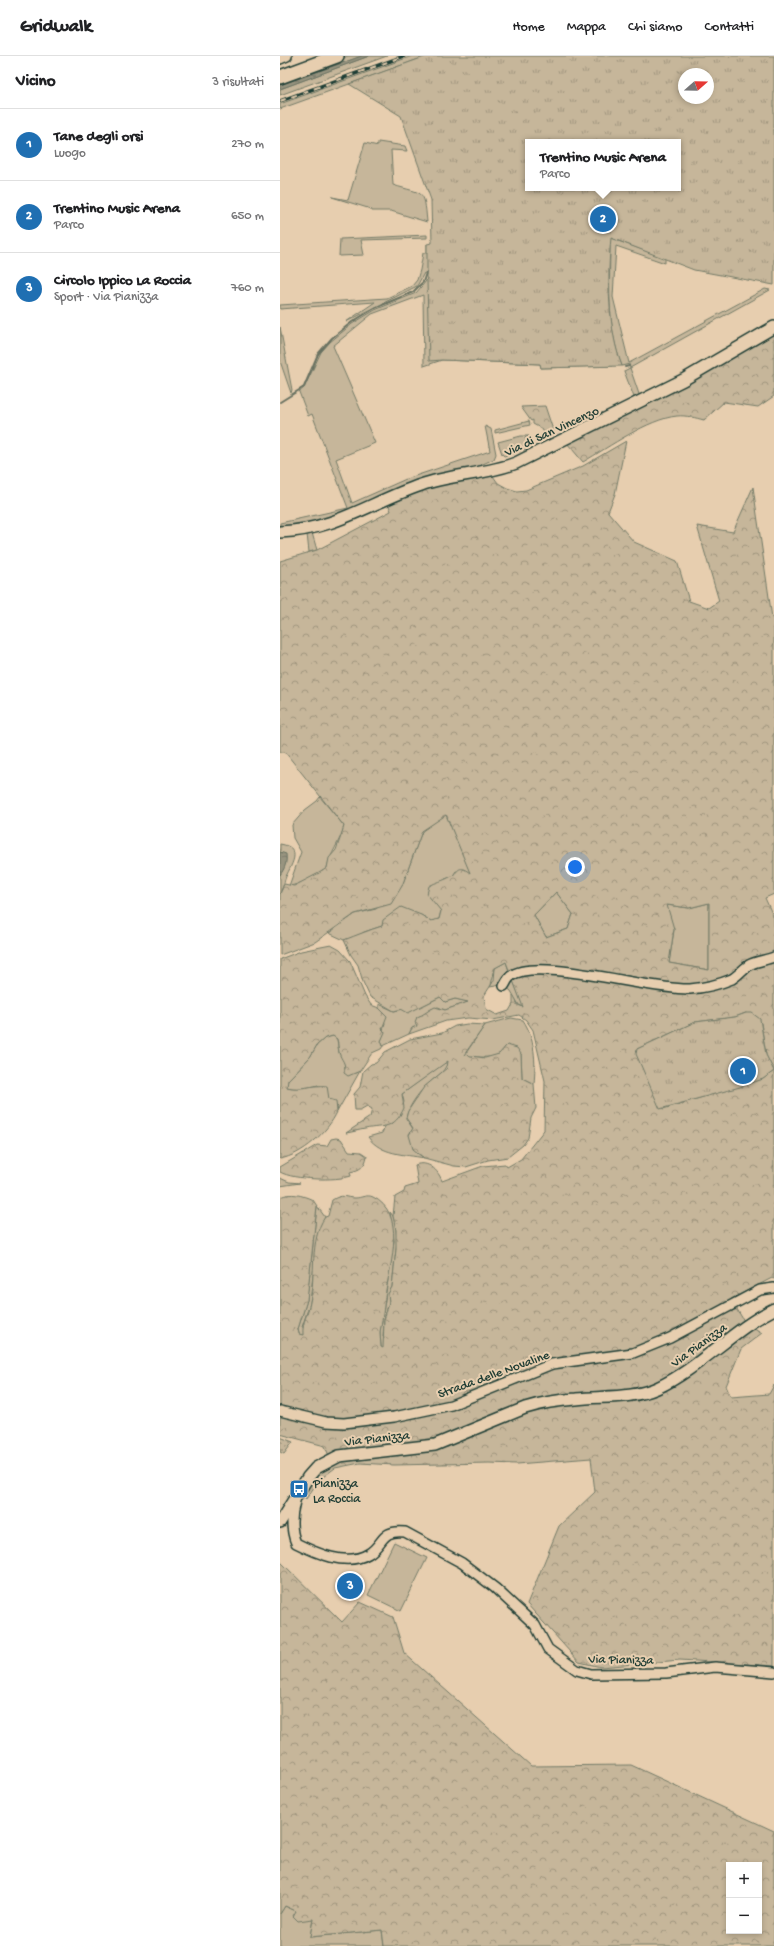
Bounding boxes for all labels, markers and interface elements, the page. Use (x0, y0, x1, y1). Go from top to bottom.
text: Gridwalk (20, 16, 92, 39)
text: Home (512, 19, 545, 36)
text: Mappa (567, 19, 606, 36)
text: Chi siamo (628, 19, 683, 36)
text: Contatti (705, 19, 754, 36)
north arrow (678, 68, 714, 104)
text: Vicino (16, 72, 56, 92)
text: 3 risultati (212, 75, 264, 90)
text: Tane degli orsi (54, 128, 144, 146)
text: 1 (26, 137, 32, 152)
text: 270 m (231, 137, 264, 152)
popup (525, 139, 681, 191)
text: Luogo (54, 146, 86, 161)
text: Trentino Music Arena (540, 149, 666, 167)
text: Parco (540, 167, 570, 182)
text: Trentino Music Arena (54, 200, 180, 218)
pin: 2 (590, 204, 616, 234)
text: 2 (26, 209, 32, 224)
text: 650 m (231, 209, 264, 224)
text: Parco (54, 218, 84, 233)
text: Circolo Ippico La Roccia (54, 272, 191, 290)
text: 3 (26, 281, 32, 296)
text: 760 m (231, 281, 264, 296)
text: Sport · Via Pianizza (54, 290, 159, 305)
street label: Via di San Vincenzo (502, 404, 602, 461)
your location (565, 857, 585, 877)
pin: 1 (730, 1056, 756, 1086)
street label: Via Pianizza (668, 1320, 731, 1372)
street label: Strada delle Novaline (436, 1348, 552, 1403)
street label: Via Pianizza (343, 1429, 411, 1450)
place label: Pianizza La Roccia (312, 1477, 361, 1507)
bus stop icon: Pianizza La Roccia (288, 1478, 310, 1500)
pin: 3 (337, 1571, 363, 1601)
street label: Via Pianizza (587, 1652, 654, 1669)
map controls (726, 1862, 762, 1934)
button: + (726, 1862, 762, 1898)
button: − (726, 1898, 762, 1934)

